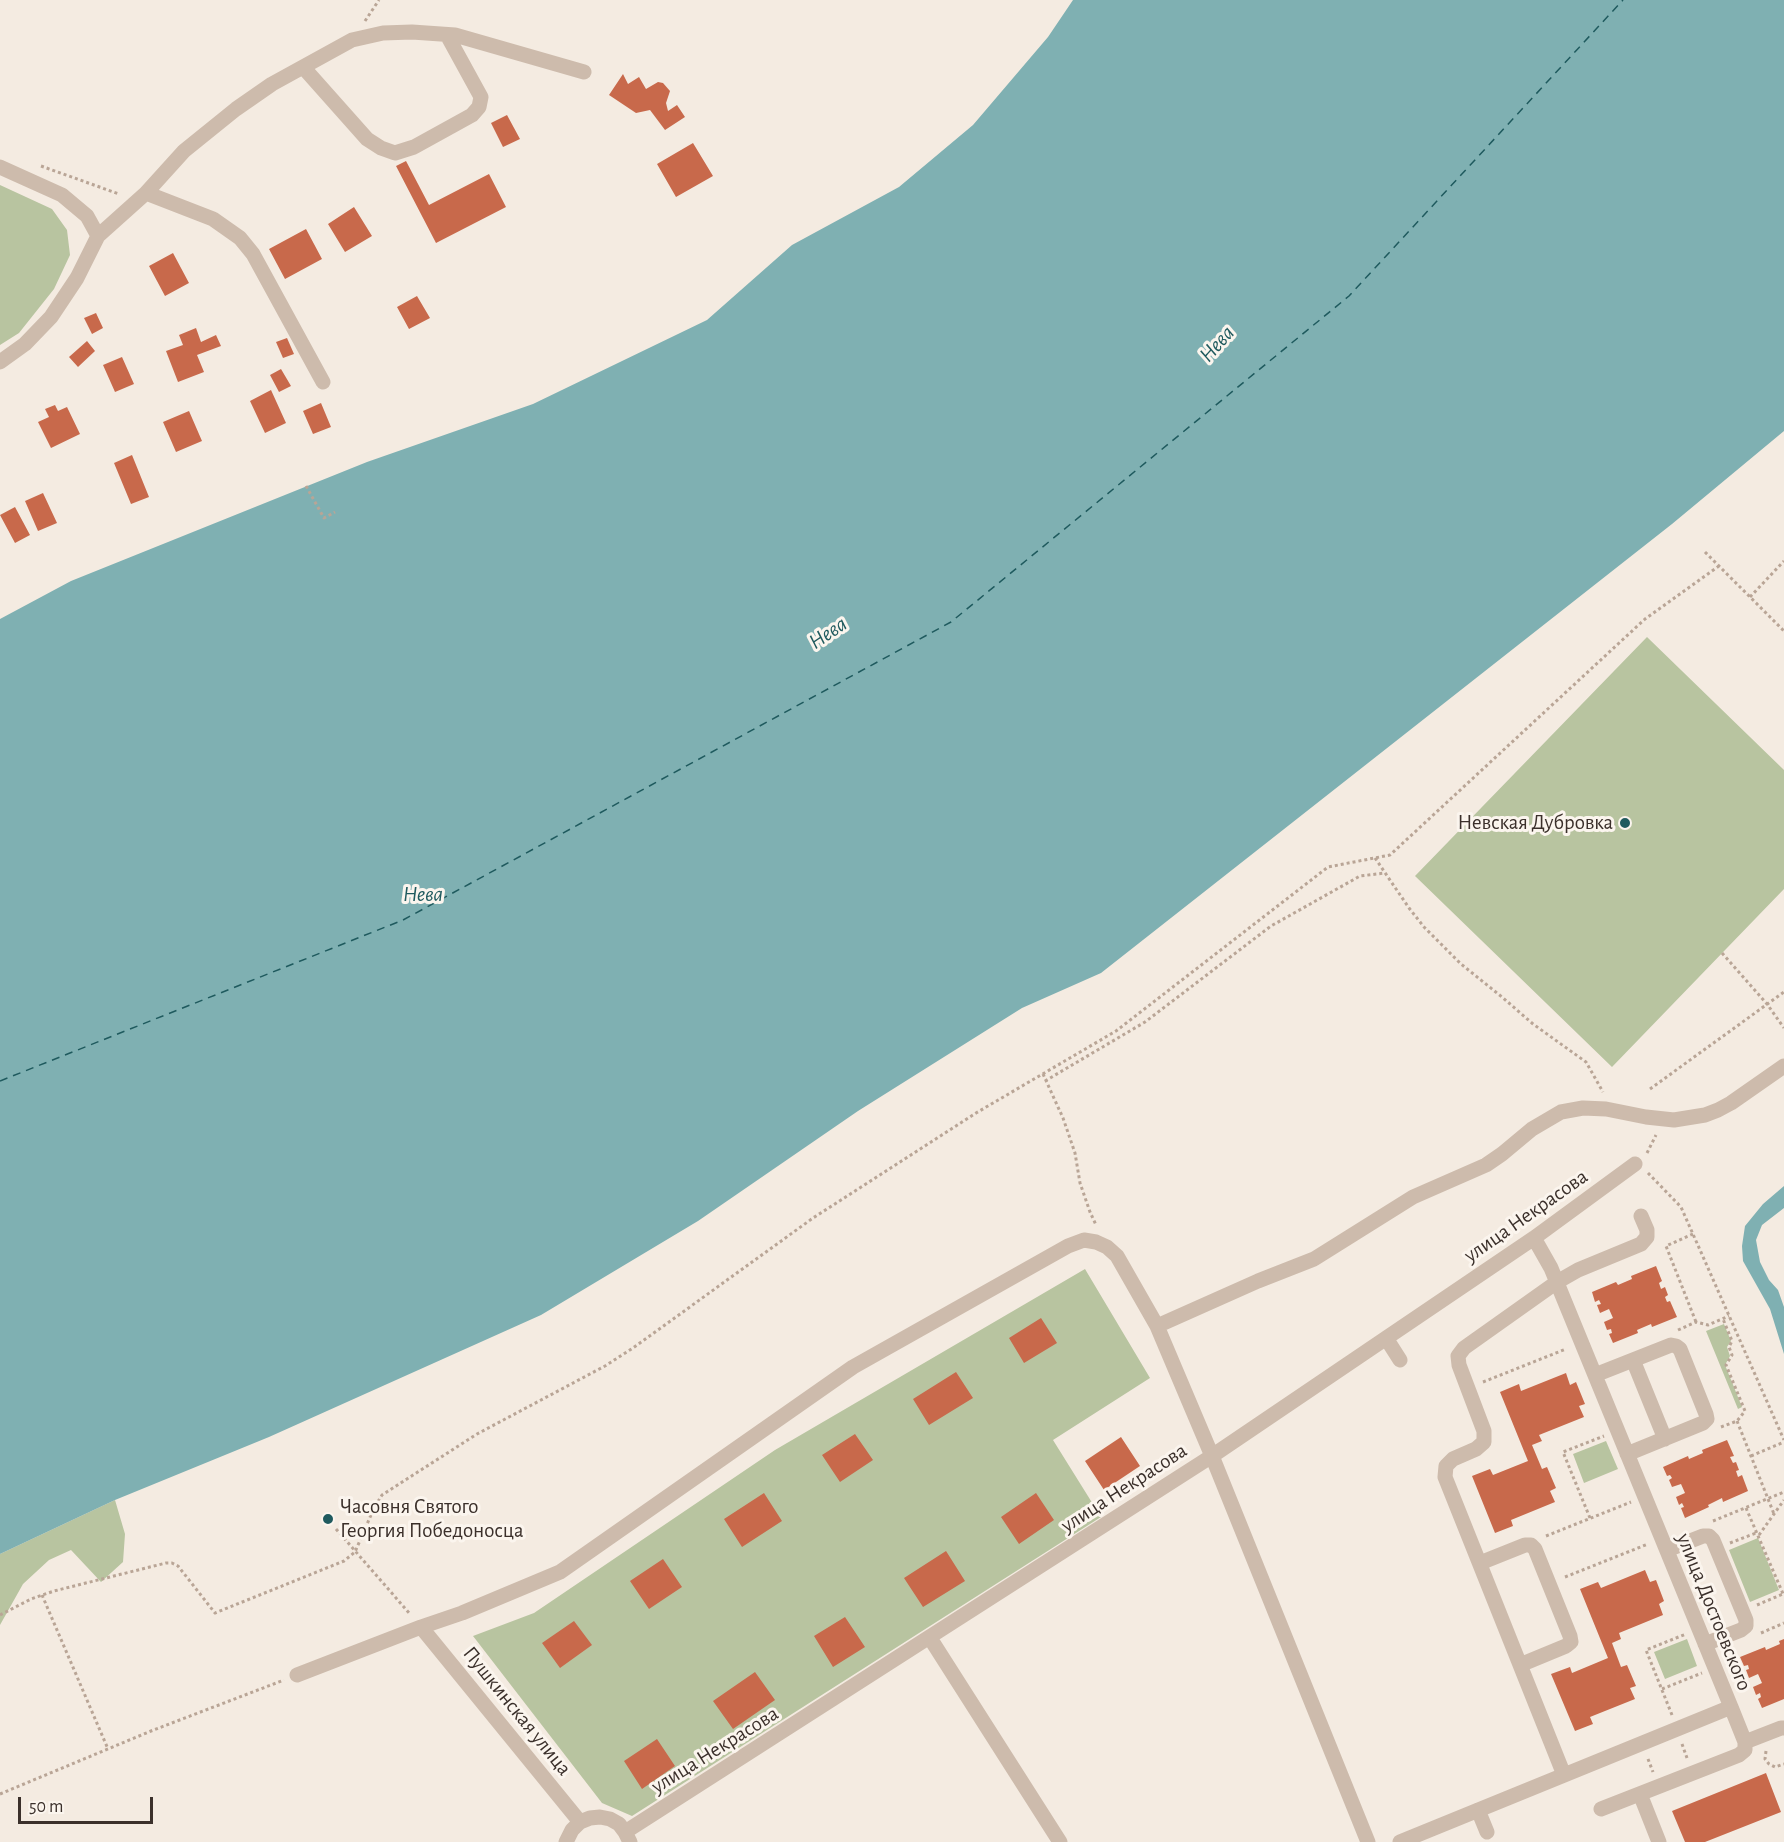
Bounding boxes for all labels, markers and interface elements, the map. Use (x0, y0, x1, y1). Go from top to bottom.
water label: Нева (1194, 320, 1240, 368)
water label: Нева (804, 611, 852, 655)
place label: Невская Дубровка (1457, 810, 1613, 836)
marker: Невская Дубровка (1618, 816, 1632, 830)
water label: Нева (403, 881, 443, 907)
street label: улица Некрасова (1459, 1164, 1593, 1268)
street label: улица Некрасова (1056, 1438, 1192, 1538)
place label: Часовня Святого Георгия Победоносца (340, 1494, 524, 1544)
marker: Часовня Святого Георгия Победоносца (321, 1512, 335, 1526)
street label: улица Достоевского (1671, 1530, 1757, 1694)
street label: Пушкинская улица (457, 1641, 577, 1781)
street label: улица Некрасова (647, 1701, 783, 1799)
scale bar (21, 1785, 156, 1823)
text: 50 m (29, 1798, 63, 1816)

